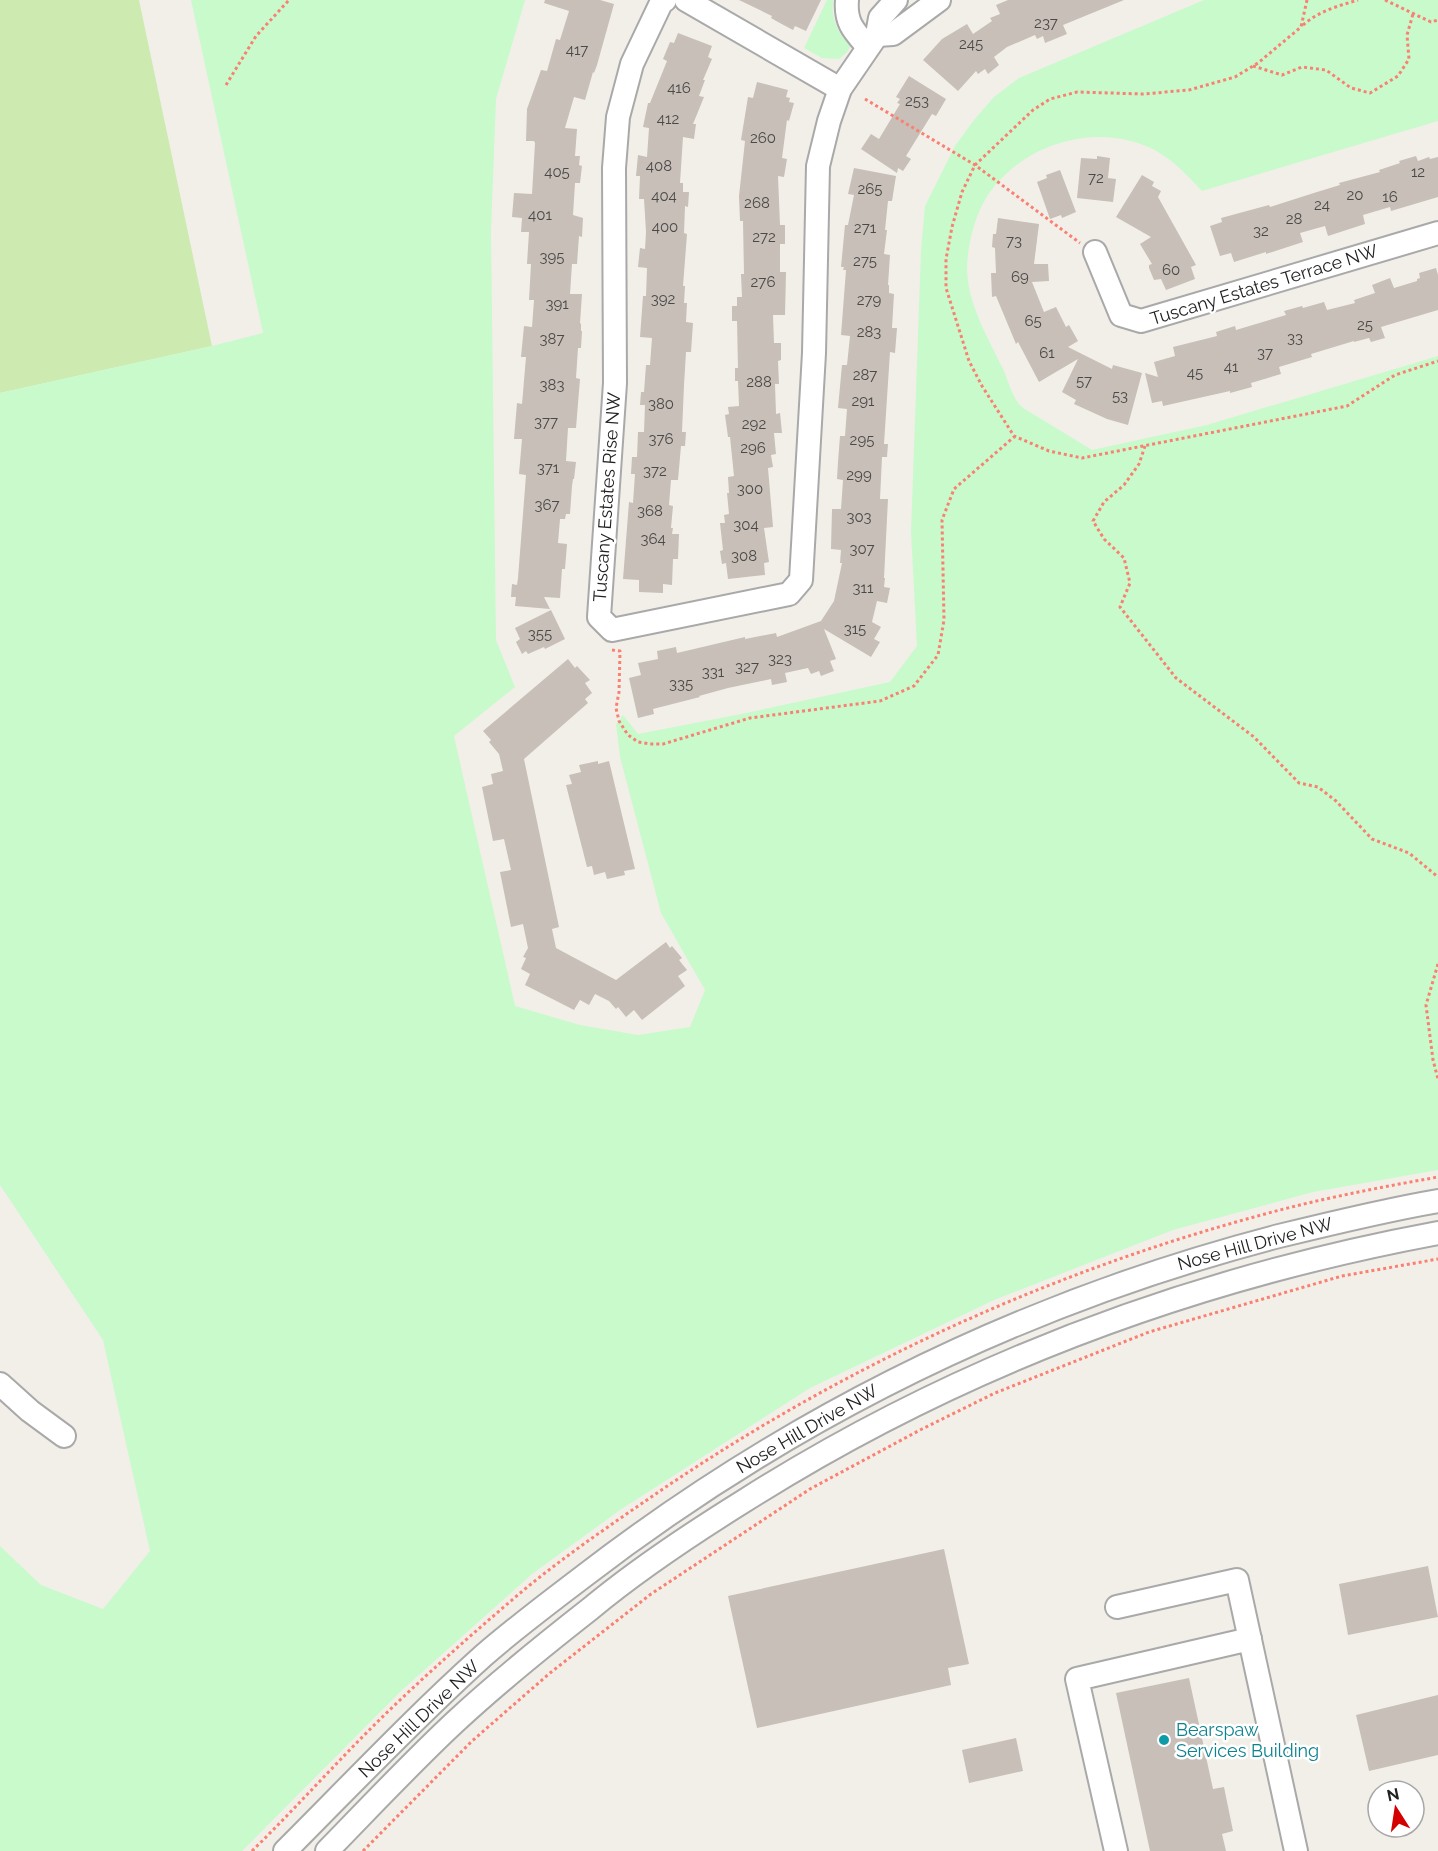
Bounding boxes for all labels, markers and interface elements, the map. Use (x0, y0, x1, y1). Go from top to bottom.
house number: 237 (1034, 14, 1058, 32)
house number: 245 (959, 35, 983, 53)
house number: 417 (566, 41, 588, 59)
house number: 416 (667, 79, 691, 97)
house number: 253 (905, 92, 929, 110)
house number: 412 (657, 110, 679, 128)
house number: 260 (750, 129, 776, 147)
house number: 408 (646, 157, 672, 175)
house number: 405 (544, 163, 570, 181)
house number: 12 (1411, 163, 1425, 181)
house number: 72 (1088, 169, 1104, 187)
house number: 265 (857, 180, 883, 198)
house number: 20 (1347, 186, 1364, 204)
house number: 404 (651, 187, 677, 205)
house number: 16 (1382, 188, 1398, 206)
house number: 268 (744, 194, 770, 212)
house number: 24 (1314, 196, 1330, 214)
house number: 401 (528, 206, 552, 224)
house number: 28 (1286, 210, 1302, 228)
house number: 400 (652, 218, 678, 236)
house number: 271 (854, 219, 877, 237)
house number: 32 (1253, 222, 1269, 240)
house number: 272 (752, 228, 776, 246)
house number: 73 (1006, 232, 1022, 250)
street label: Tuscany Estates Terrace NW (1147, 240, 1380, 329)
house number: 395 (540, 248, 564, 266)
house number: 275 (853, 252, 877, 270)
house number: 60 (1162, 261, 1180, 279)
house number: 69 (1011, 268, 1029, 286)
house number: 276 (751, 273, 775, 291)
house number: 392 (651, 290, 675, 308)
house number: 279 (857, 291, 881, 309)
house number: 391 (545, 295, 569, 313)
house number: 65 (1024, 312, 1042, 330)
house number: 25 (1357, 316, 1373, 334)
house number: 283 (857, 323, 881, 341)
house number: 33 (1287, 329, 1303, 347)
house number: 387 (540, 330, 564, 348)
house number: 61 (1039, 344, 1055, 362)
house number: 37 (1257, 344, 1273, 362)
house number: 41 (1224, 358, 1239, 376)
house number: 45 (1187, 364, 1203, 382)
house number: 287 (853, 366, 877, 384)
house number: 57 (1076, 372, 1092, 390)
house number: 288 (746, 373, 772, 391)
house number: 383 (540, 376, 564, 394)
house number: 53 (1112, 387, 1128, 405)
street label: Tuscany Estates Rise NW (589, 391, 624, 602)
house number: 291 (851, 392, 875, 410)
house number: 380 (648, 395, 674, 413)
house number: 377 (534, 413, 558, 431)
house number: 292 (742, 415, 766, 433)
house number: 376 (648, 430, 674, 448)
house number: 295 (850, 431, 874, 449)
house number: 296 (740, 439, 766, 457)
house number: 371 (537, 459, 560, 477)
house number: 372 (643, 462, 667, 480)
house number: 299 (846, 466, 872, 484)
house number: 300 (737, 480, 763, 498)
house number: 367 (534, 496, 560, 514)
house number: 368 (637, 502, 663, 520)
house number: 303 (846, 508, 872, 526)
house number: 304 (733, 516, 759, 534)
house number: 364 (640, 530, 666, 548)
house number: 307 (849, 540, 875, 558)
house number: 308 (731, 547, 757, 565)
house number: 311 (853, 579, 874, 597)
house number: 315 (844, 620, 866, 638)
house number: 355 (528, 625, 552, 643)
house number: 323 (768, 650, 792, 668)
house number: 327 (735, 658, 759, 676)
house number: 331 (702, 663, 725, 681)
house number: 335 (669, 675, 693, 693)
street label: Nose Hill Drive NW (1175, 1213, 1335, 1274)
street label: Nose Hill Drive NW (732, 1379, 881, 1478)
street label: Nose Hill Drive NW (354, 1656, 483, 1782)
place label: Bearspaw Services Building (1176, 1719, 1319, 1761)
marker: Bearspaw Services Building (1157, 1733, 1171, 1747)
north arrow (1366, 1779, 1426, 1839)
text: N (1385, 1784, 1401, 1805)

